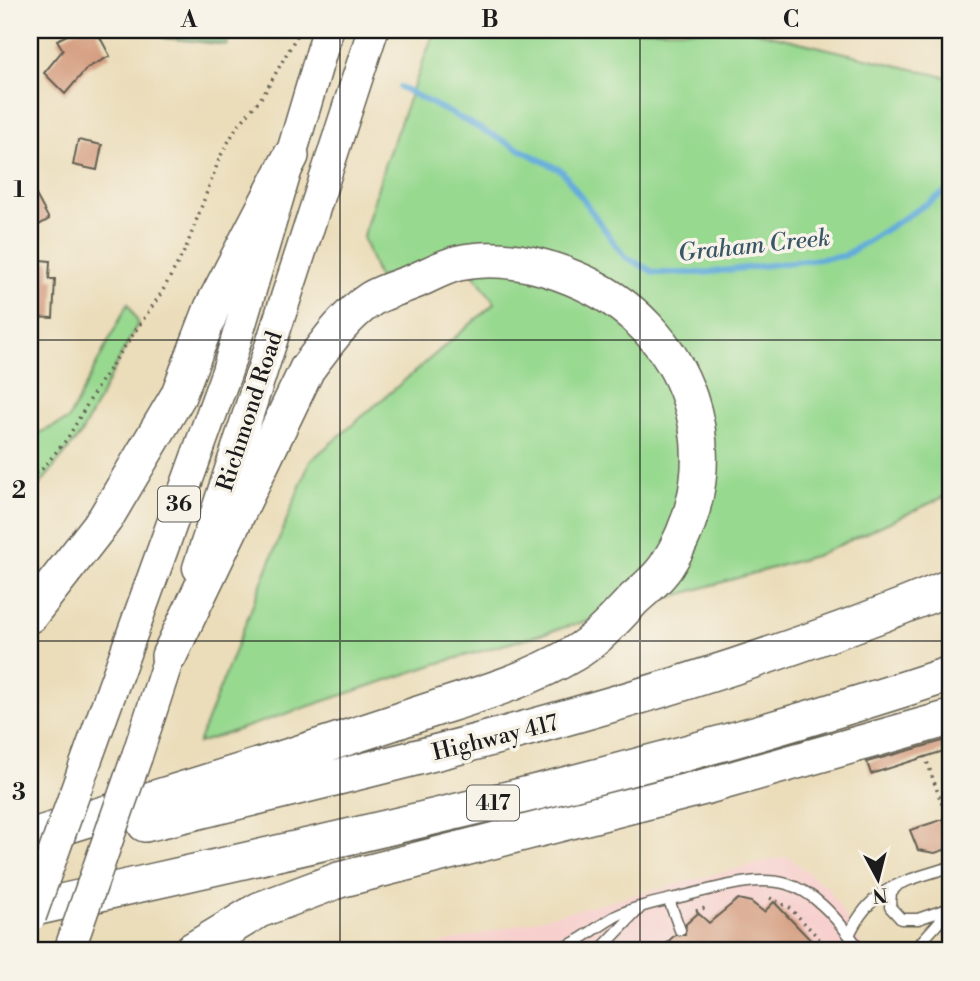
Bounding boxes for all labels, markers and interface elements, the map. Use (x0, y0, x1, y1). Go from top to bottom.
text: A (180, 6, 198, 34)
text: B (481, 6, 499, 34)
text: C (783, 6, 799, 34)
text: 1 (13, 176, 25, 204)
water label: Graham Creek (676, 223, 832, 269)
street label: Richmond Road (211, 328, 289, 495)
text: 2 (12, 477, 26, 505)
road number: 36 (158, 486, 200, 522)
street label: Highway 417 (429, 709, 562, 767)
text: 3 (12, 779, 26, 807)
road number: 417 (467, 786, 519, 820)
north arrow (844, 844, 914, 914)
text: N (871, 882, 889, 908)

